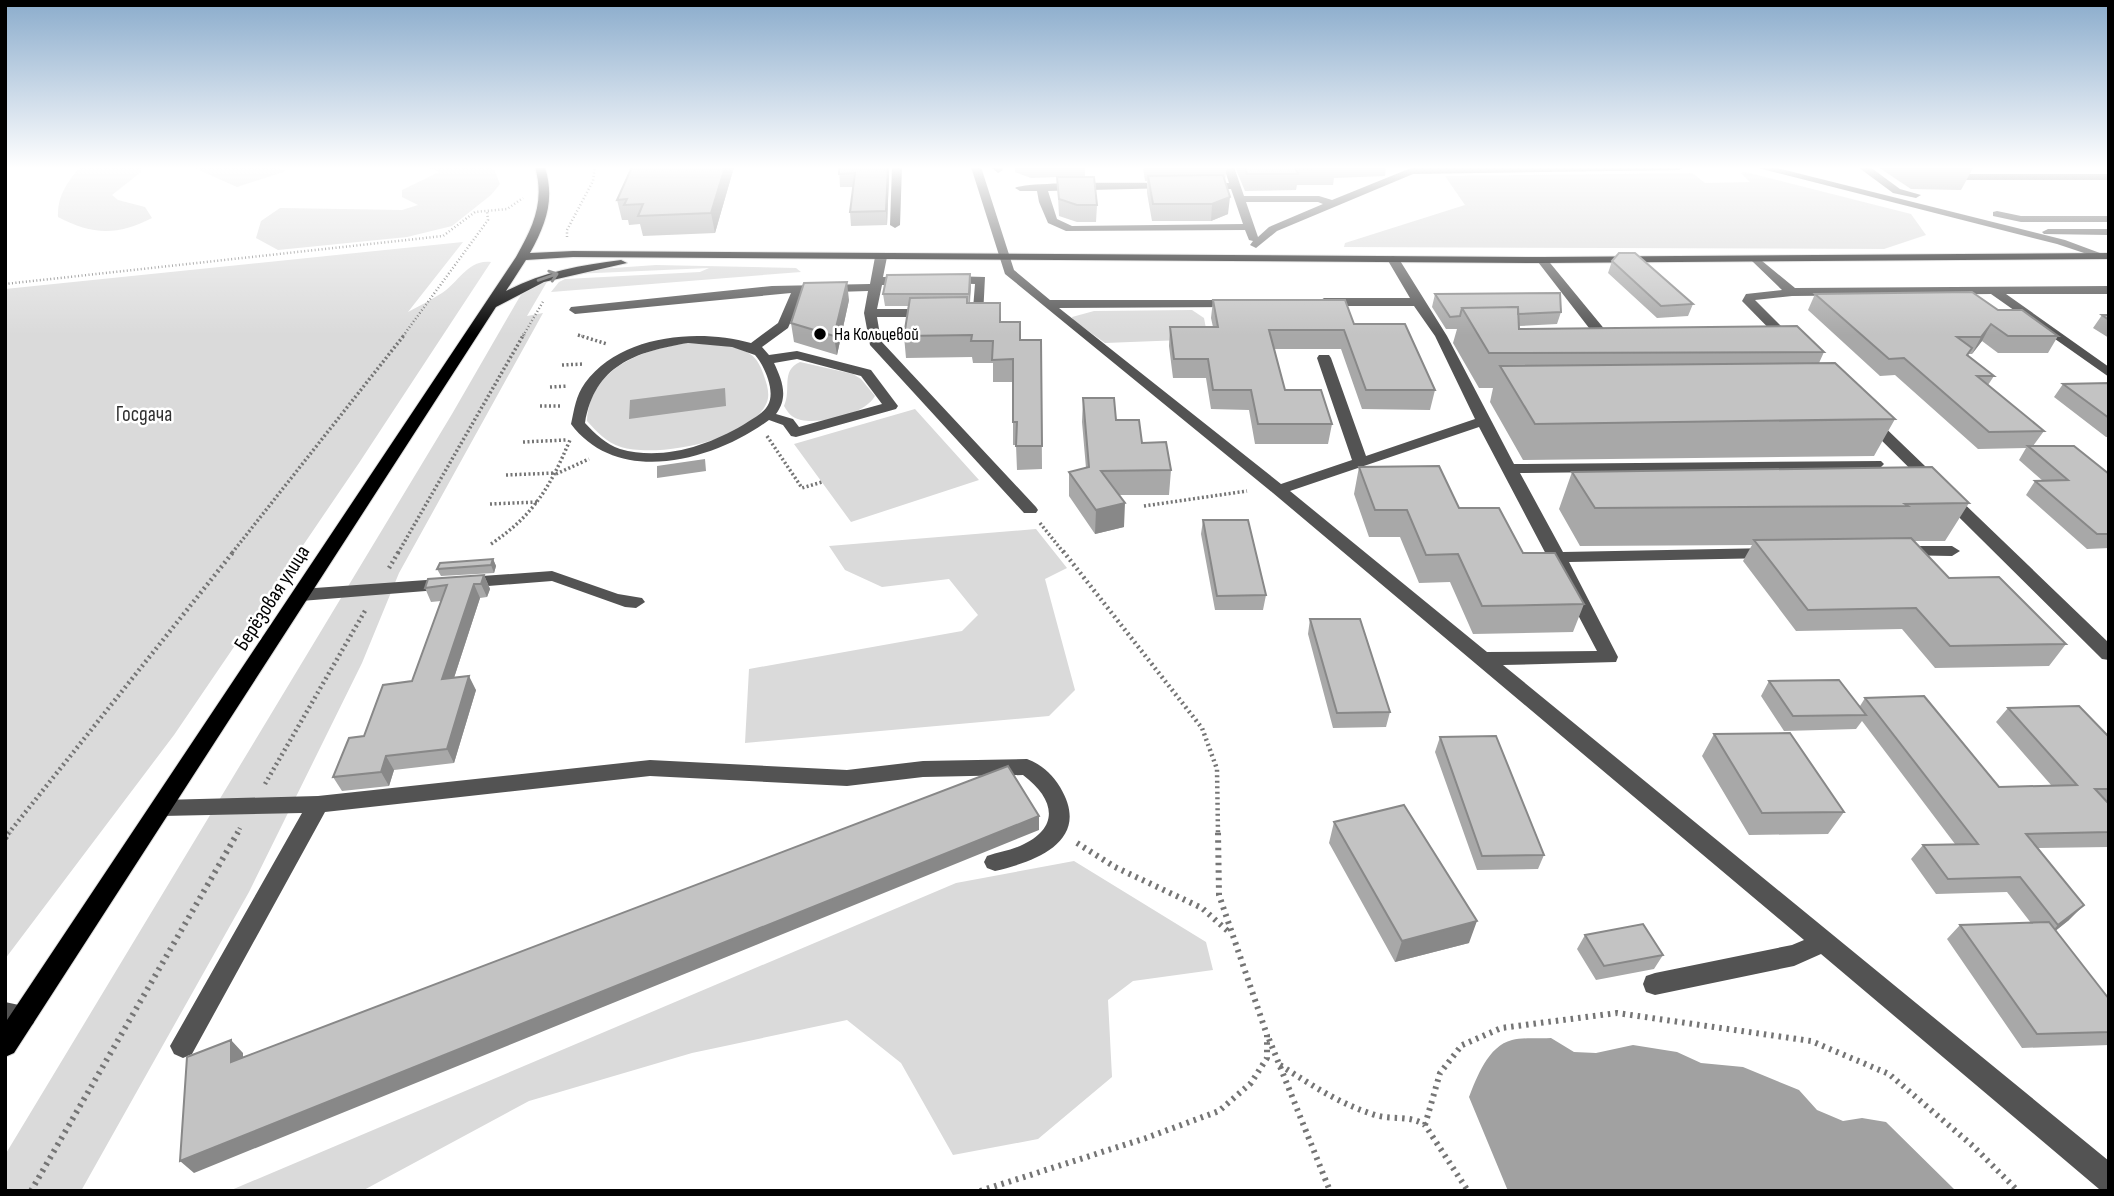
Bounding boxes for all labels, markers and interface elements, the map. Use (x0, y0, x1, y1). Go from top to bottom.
one-way arrow (536, 270, 558, 282)
place label: На Кольцевой (834, 324, 919, 345)
marker: На Кольцевой (812, 326, 828, 342)
park label: Госдача (116, 402, 172, 427)
street label: Берёзовая улица (229, 541, 315, 655)

